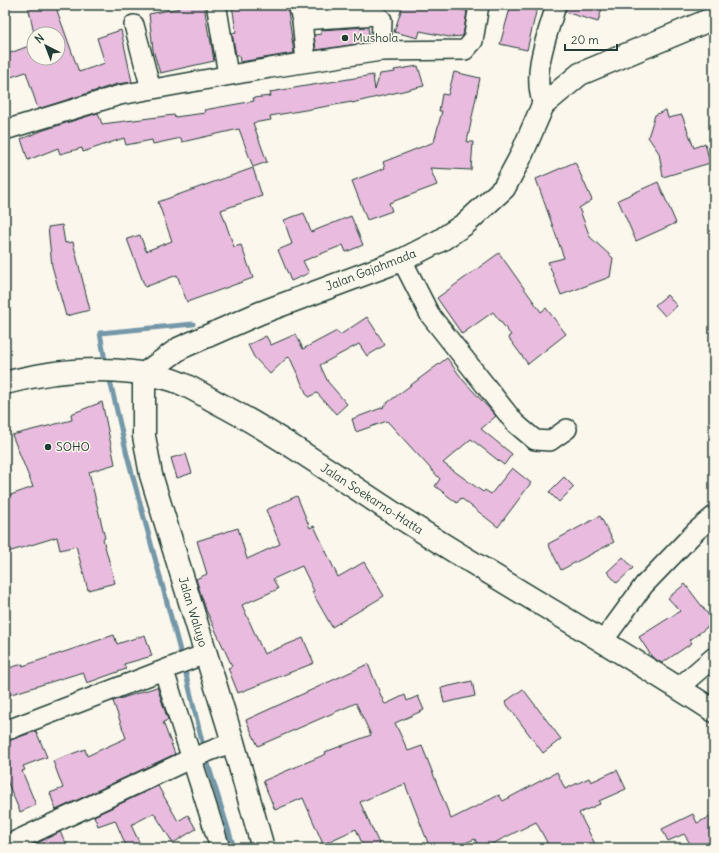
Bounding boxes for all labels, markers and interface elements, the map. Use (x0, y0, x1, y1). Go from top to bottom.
north arrow (26, 26, 66, 66)
scale bar (565, 26, 617, 52)
place label: Mushola (353, 30, 398, 45)
text: N (32, 31, 47, 46)
text: 20 m (571, 32, 599, 47)
marker: Mushola (340, 33, 350, 43)
street label: Jalan Gajahmada (324, 245, 418, 294)
place label: SOHO (56, 439, 90, 454)
marker: SOHO (43, 442, 53, 452)
street label: Jalan Soekarno-Hatta (318, 460, 426, 537)
street label: Jalan Waluyo (176, 575, 211, 649)

